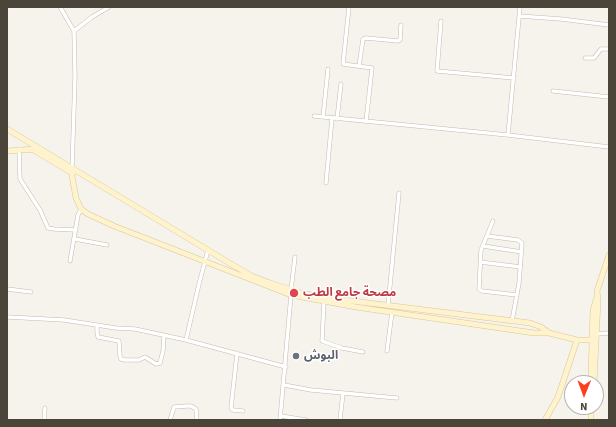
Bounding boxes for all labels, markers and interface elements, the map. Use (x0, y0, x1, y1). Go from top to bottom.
place label: مصحة جامع الطب (303, 286, 396, 300)
marker: مصحة جامع الطب (288, 287, 300, 299)
place label: البوش (304, 349, 338, 363)
marker: البوش (291, 351, 301, 361)
north arrow (564, 375, 604, 415)
text: N (580, 399, 588, 414)

